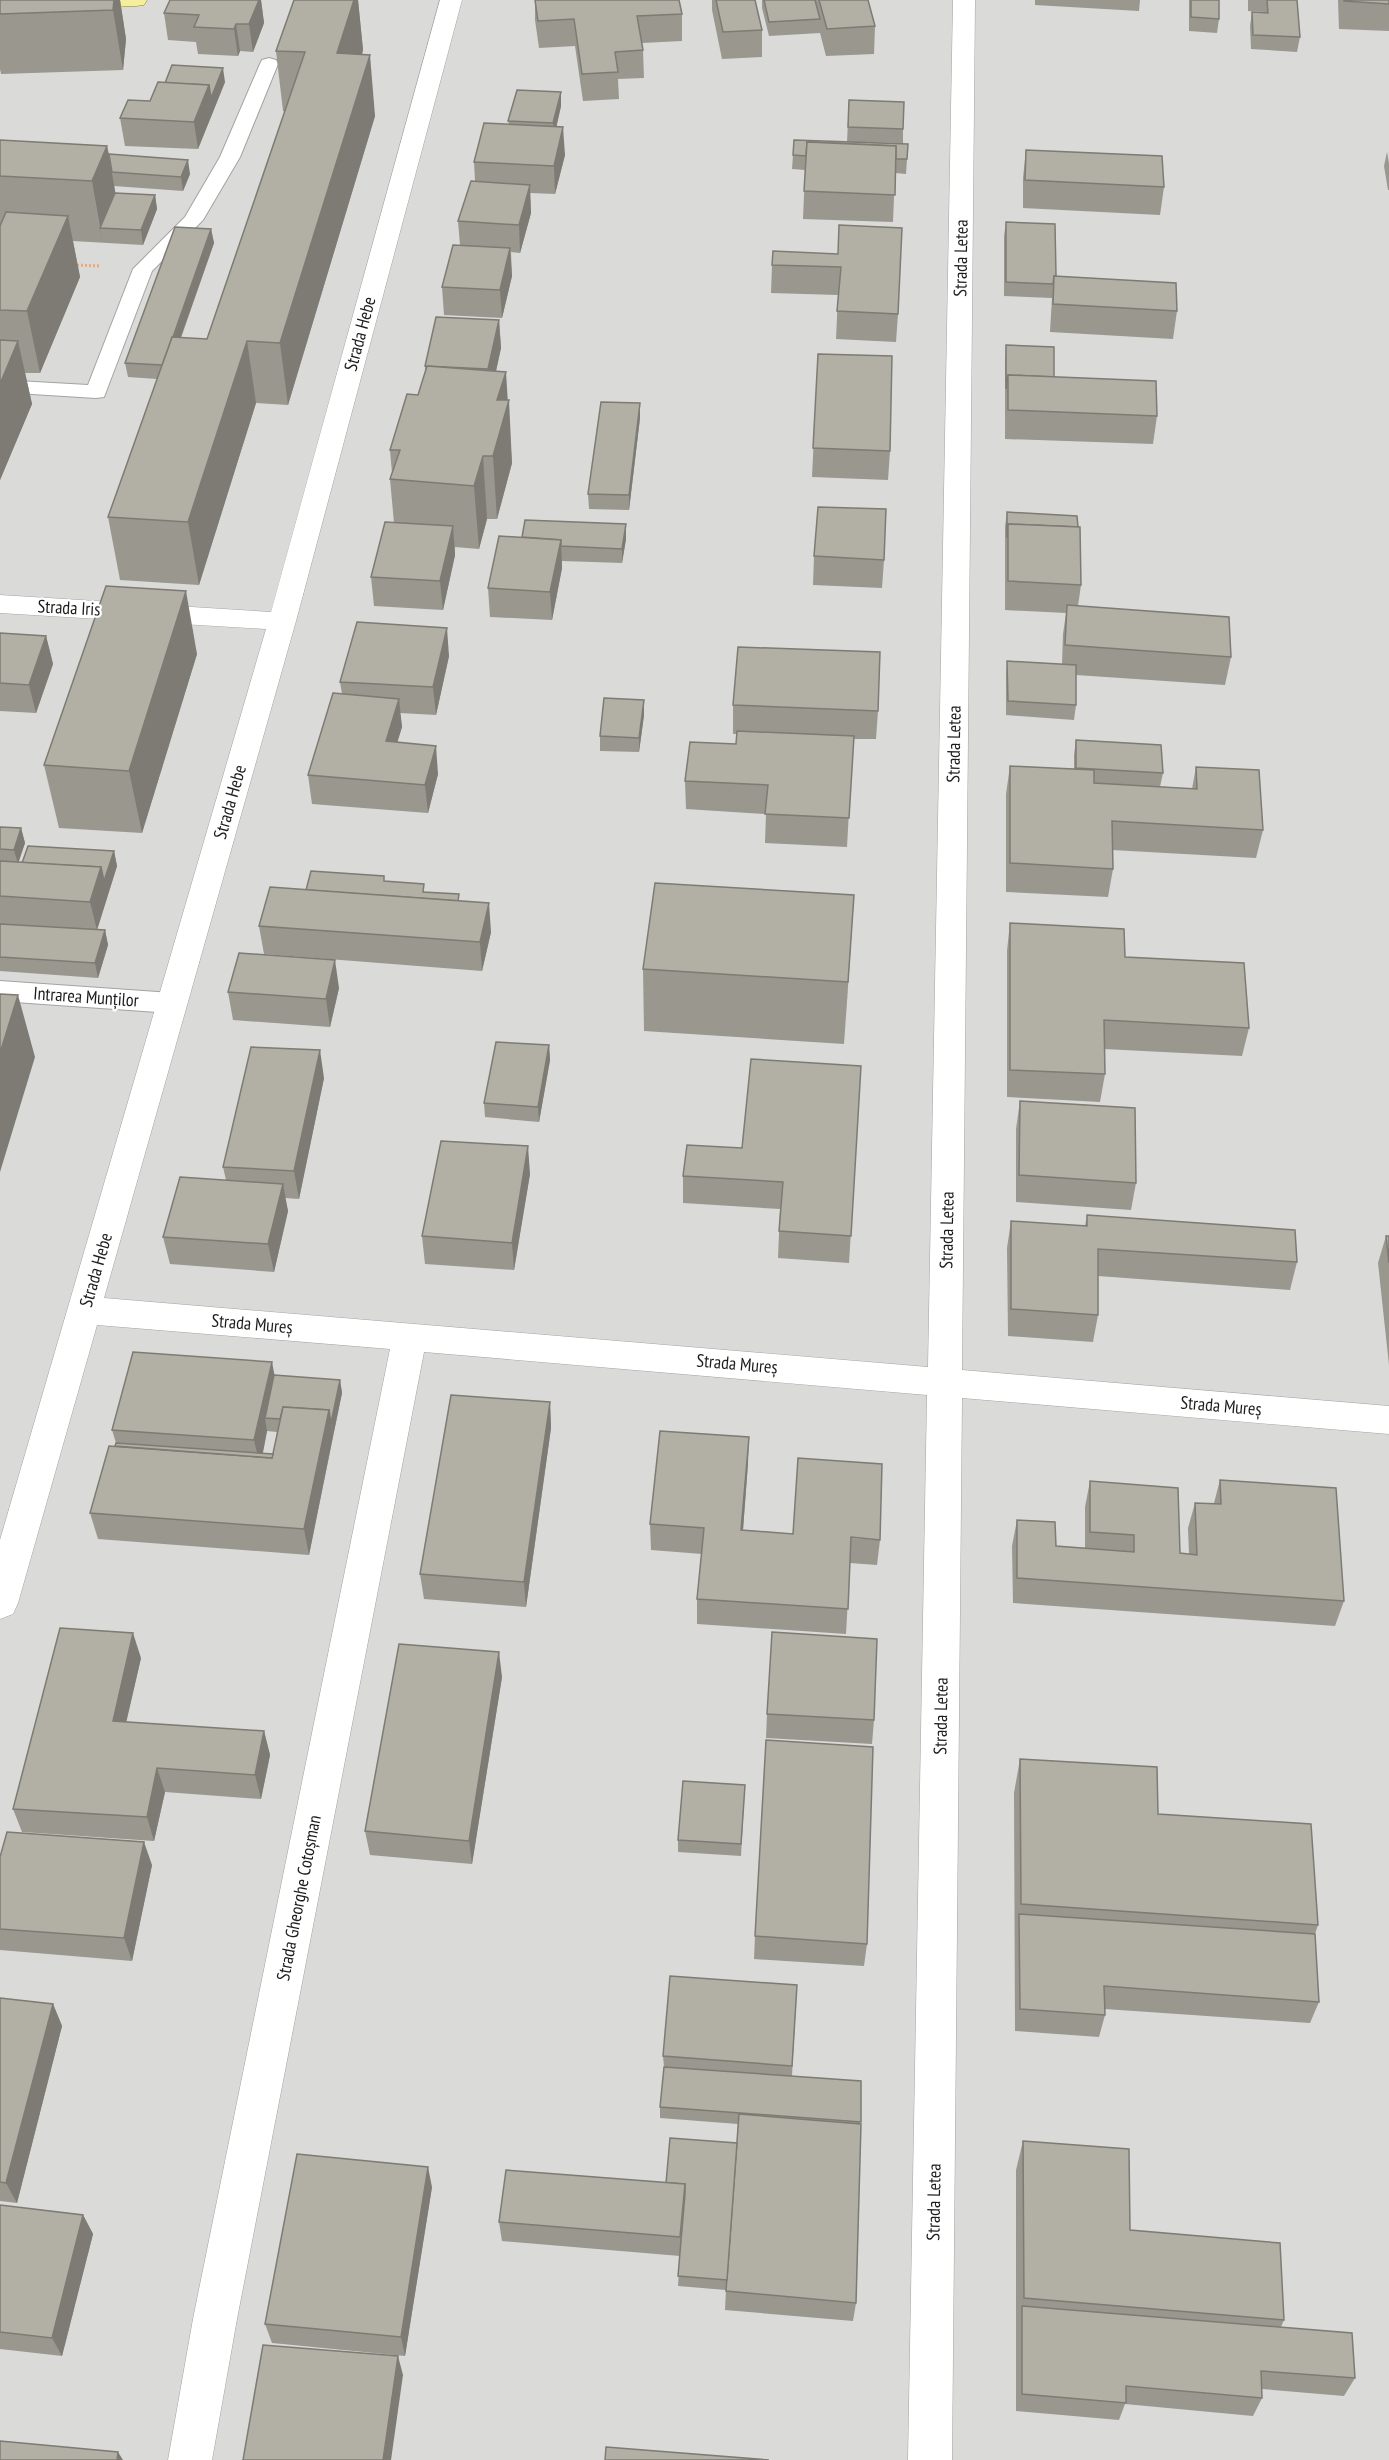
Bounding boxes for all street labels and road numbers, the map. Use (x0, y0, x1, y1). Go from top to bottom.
street label: Strada Letea (948, 219, 973, 297)
street label: Strada Hebe (339, 294, 380, 374)
street label: Strada Iris (37, 594, 101, 621)
street label: Strada Letea (941, 705, 966, 783)
street label: Strada Hebe (208, 762, 251, 842)
street label: Intrarea Munților (33, 981, 140, 1012)
street label: Strada Letea (934, 1191, 959, 1269)
street label: Strada Hebe (74, 1230, 117, 1310)
street label: Strada Mureș (211, 1309, 294, 1339)
street label: Strada Mureș (696, 1349, 779, 1379)
street label: Strada Mureș (1180, 1391, 1263, 1421)
street label: Strada Letea (928, 1677, 953, 1755)
street label: Strada Gheorghe Cotoșman (271, 1813, 326, 1983)
street label: Strada Letea (921, 2163, 946, 2241)

